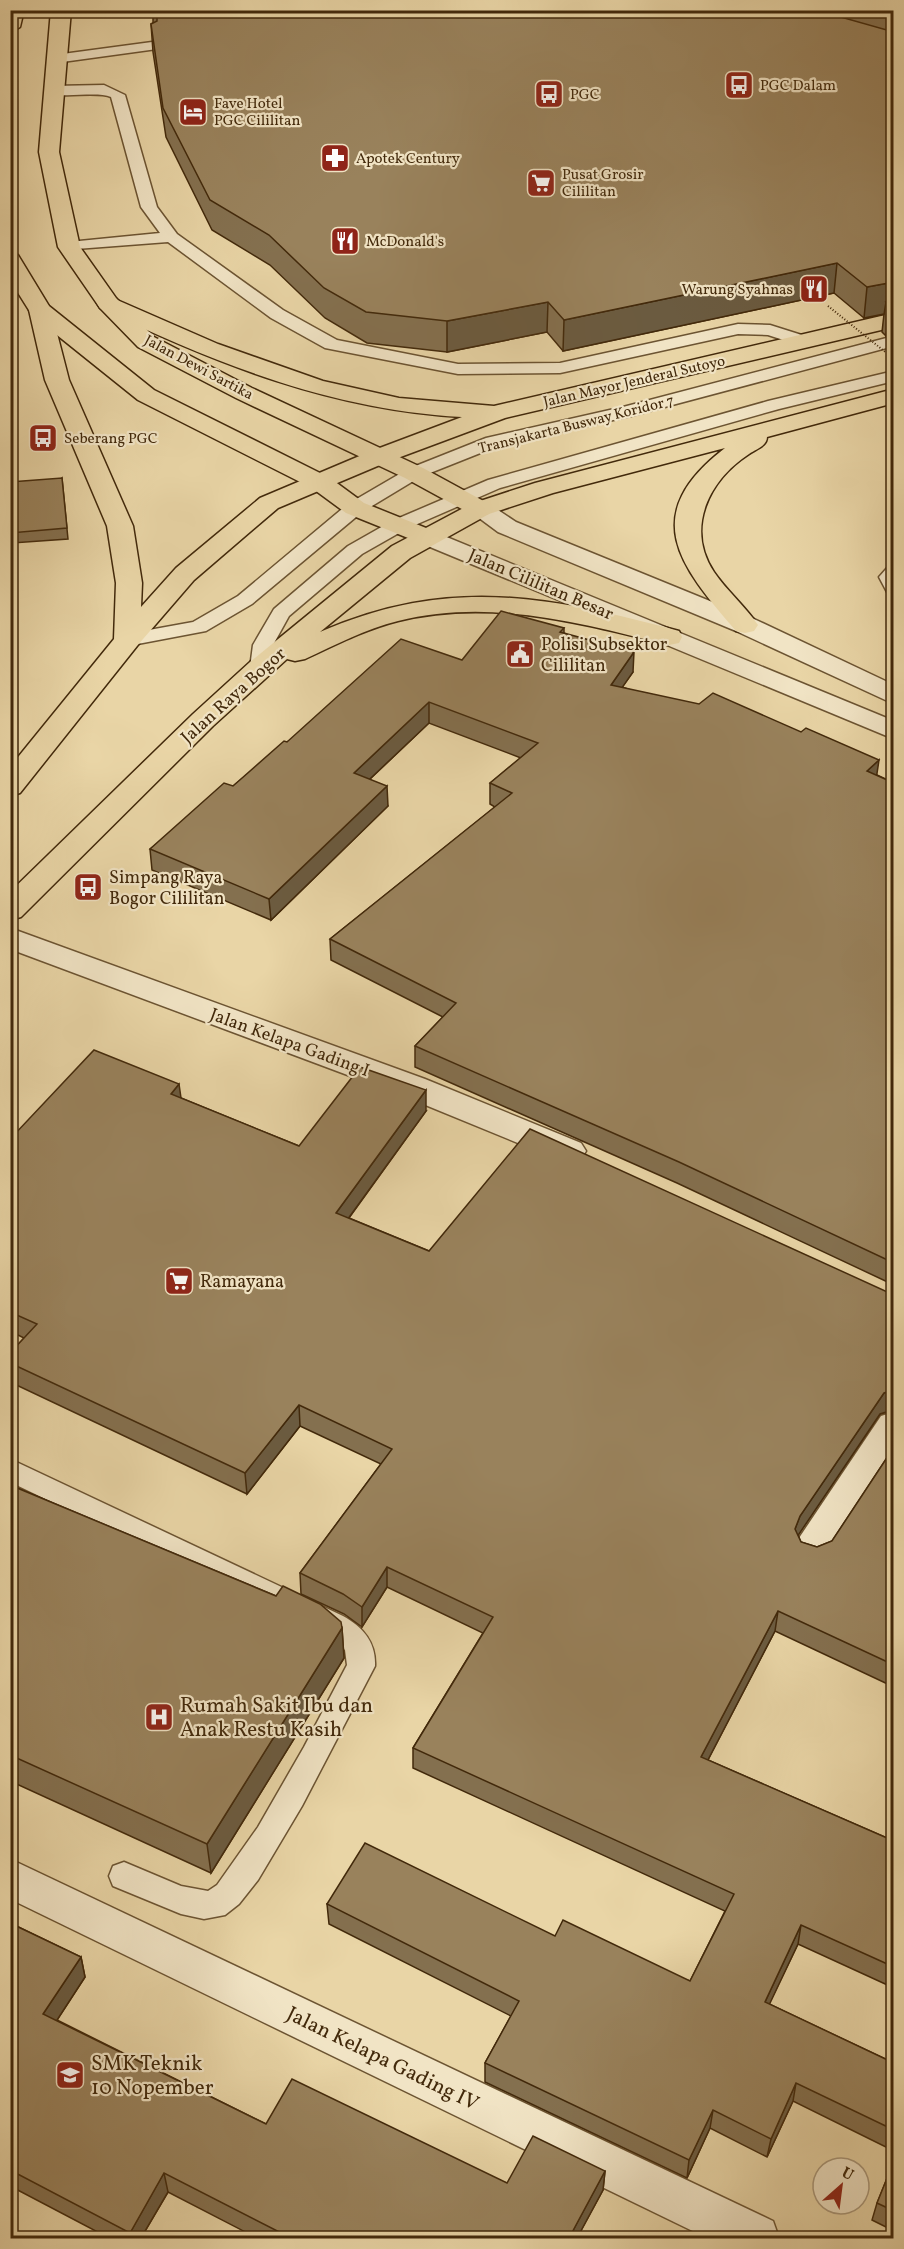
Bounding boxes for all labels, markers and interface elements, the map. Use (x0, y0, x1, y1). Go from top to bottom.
bus stop icon: PGC Dalam (723, 69, 755, 101)
place label: PGC Dalam (760, 76, 836, 97)
bus stop icon: PGC (533, 78, 565, 110)
place label: PGC (570, 85, 600, 106)
place label: Fave Hotel PGC Cililitan (214, 94, 301, 132)
hotel icon: Fave Hotel PGC Cililitan (177, 96, 209, 128)
pharmacy icon: Apotek Century (319, 142, 351, 174)
place label: Apotek Century (356, 149, 460, 170)
place label: Pusat Grosir Cililitan (562, 165, 644, 203)
supermarket icon: Pusat Grosir Cililitan (525, 167, 557, 199)
restaurant icon: McDonald's (329, 225, 361, 257)
place label: McDonald's (366, 232, 444, 253)
restaurant icon: Warung Syahnas (798, 273, 830, 305)
place label: Warung Syahnas (682, 280, 793, 301)
street label: Jalan Dewi Sartika (140, 331, 257, 406)
street label: Jalan Mayor Jenderal Sutoyo (541, 351, 727, 414)
street label: Transjakarta Busway Koridor 7 (476, 391, 677, 460)
bus stop icon: Seberang PGC (27, 422, 59, 454)
place label: Seberang PGC (64, 429, 158, 450)
street label: Jalan Cililitan Besar (464, 543, 617, 628)
place label: Polisi Subsektor Cililitan (541, 633, 668, 679)
public building icon: Polisi Subsektor Cililitan (504, 638, 536, 670)
street label: Jalan Raya Bogor (176, 642, 292, 750)
place label: Simpang Raya Bogor Cililitan (109, 866, 225, 912)
bus stop icon: Simpang Raya Bogor Cililitan (72, 871, 104, 903)
street label: Jalan Kelapa Gading I (206, 1003, 373, 1084)
supermarket icon: Ramayana (163, 1265, 195, 1297)
place label: Ramayana (200, 1270, 284, 1295)
place label: Rumah Sakit Ibu dan Anak Restu Kasih (180, 1692, 373, 1745)
hospital icon: Rumah Sakit Ibu dan Anak Restu Kasih (143, 1701, 175, 1733)
street label: Jalan Kelapa Gading IV (281, 2000, 483, 2119)
place label: SMK Teknik 10 Nopember (91, 2050, 214, 2103)
school or university icon: SMK Teknik 10 Nopember (54, 2059, 86, 2091)
north arrow (811, 2156, 871, 2216)
text: U (837, 2162, 857, 2187)

